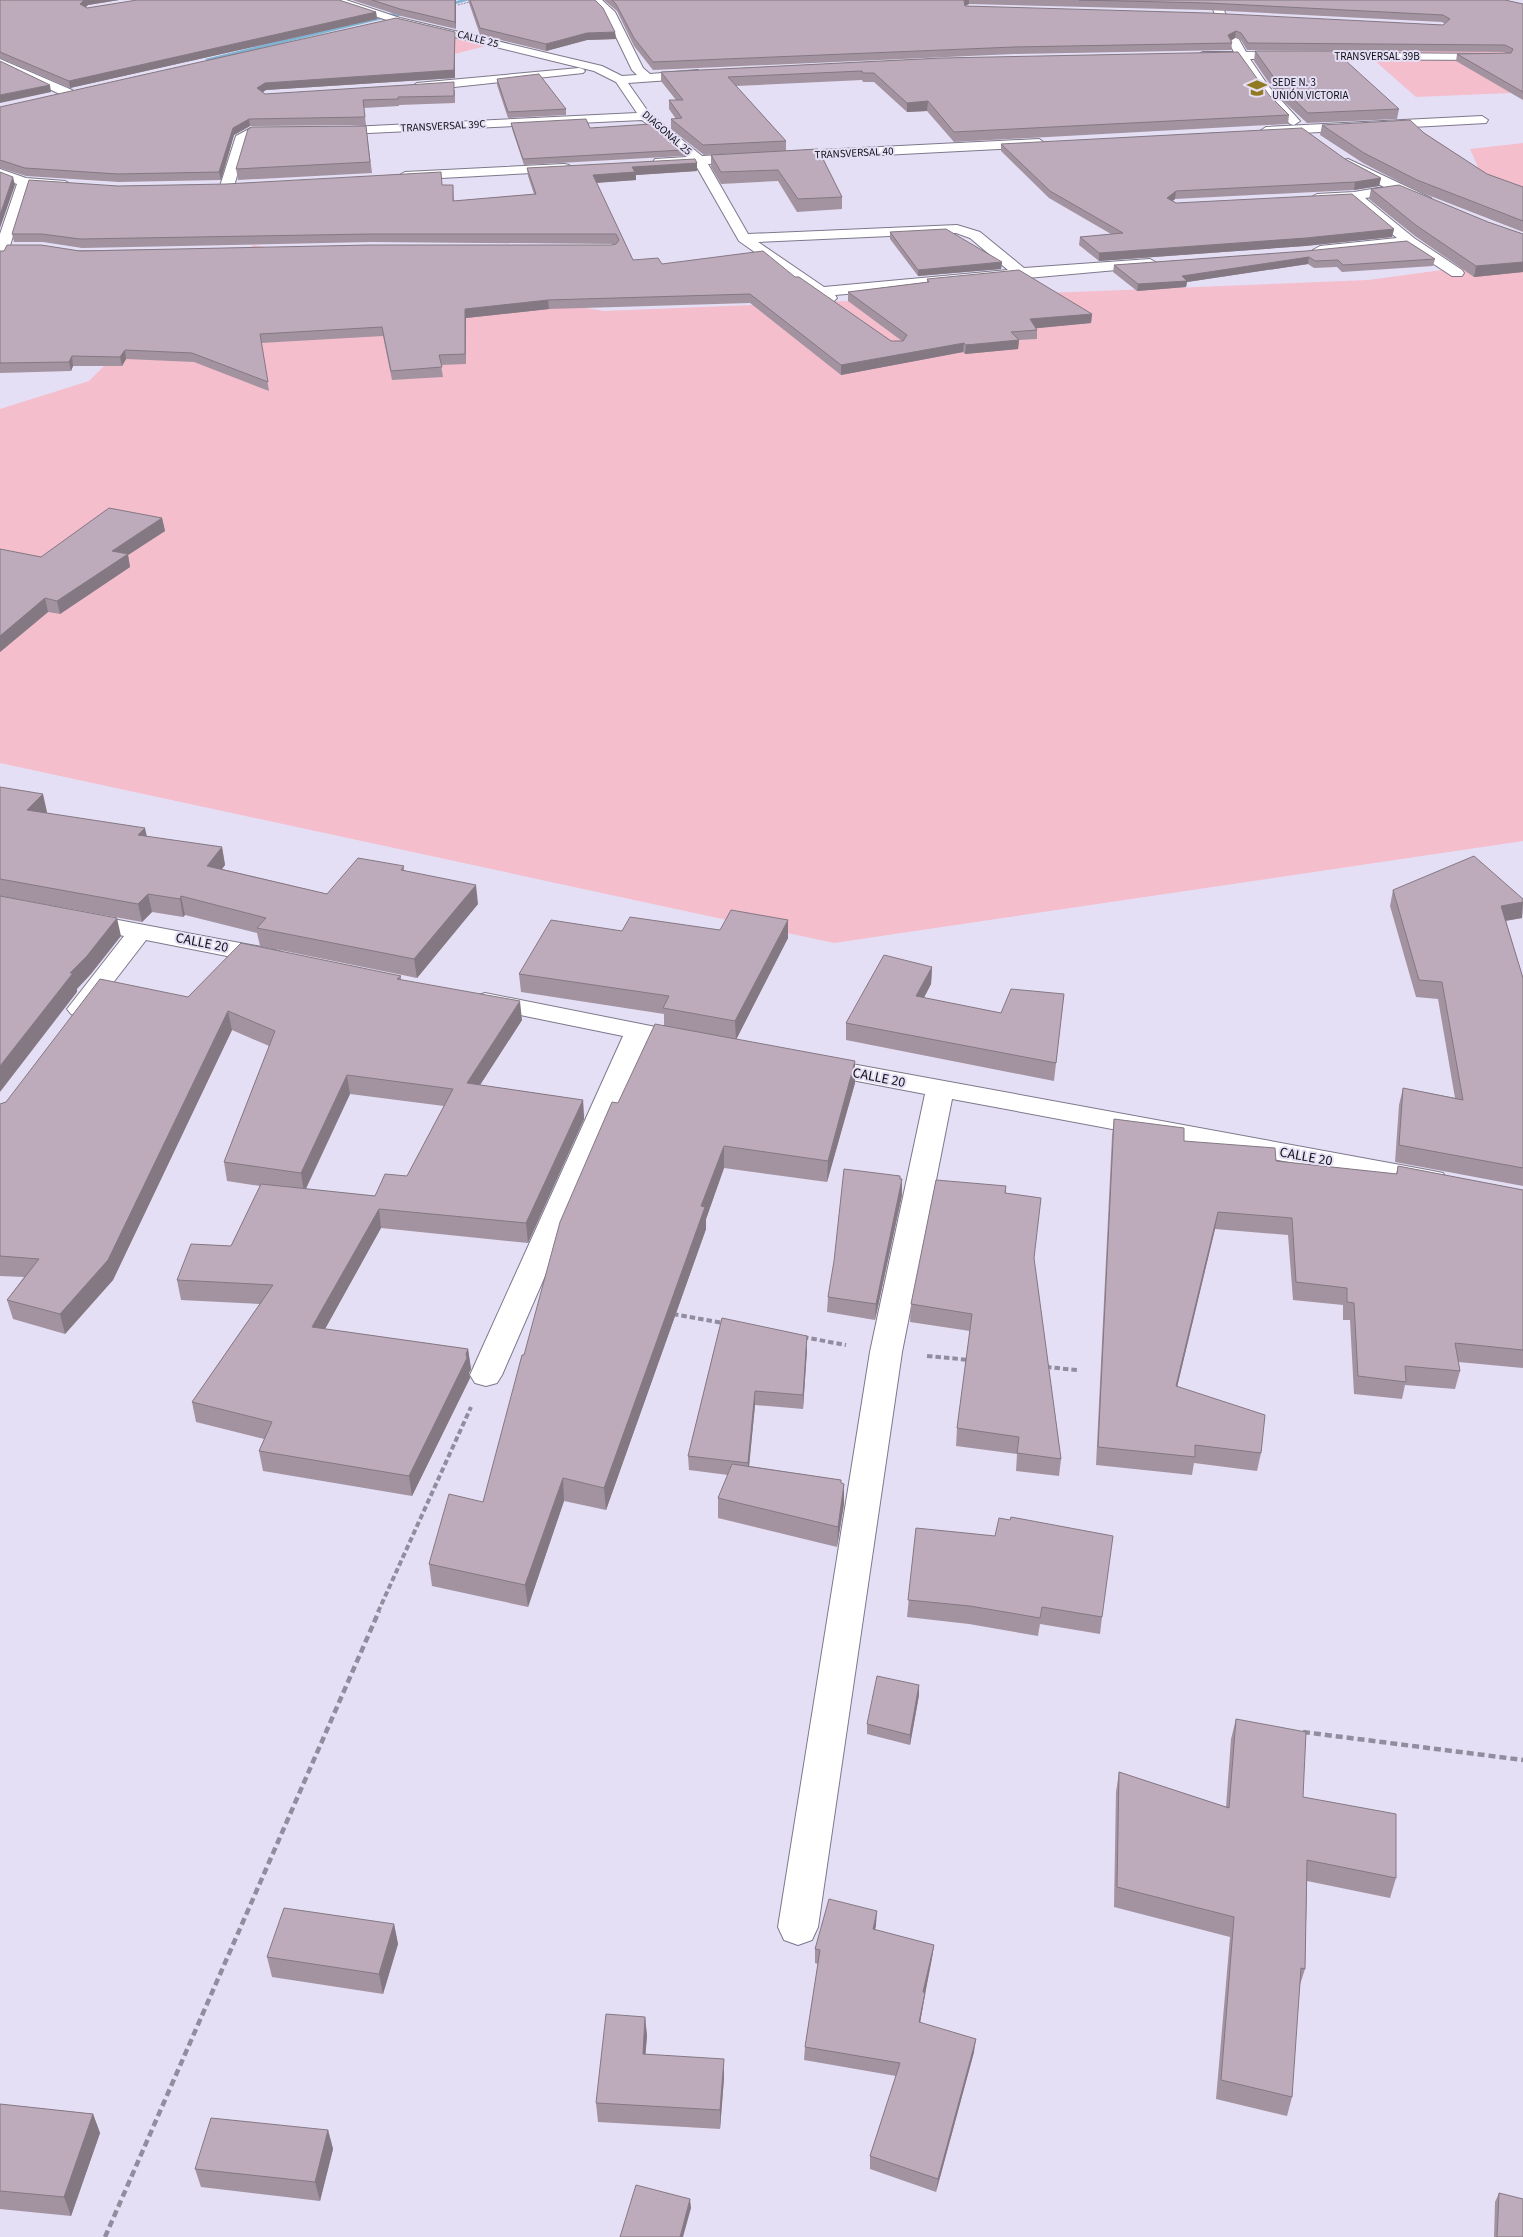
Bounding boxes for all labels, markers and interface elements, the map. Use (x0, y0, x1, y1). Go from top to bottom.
street label: CALLE 25 (456, 27, 500, 51)
street label: TRANSVERSAL 39B (1334, 49, 1420, 64)
place label: SEDE N. 3 UNIÓN VICTORIA (1272, 75, 1348, 103)
school or university icon: SEDE N. 3 UNIÓN VICTORIA (1246, 77, 1268, 99)
street label: DIAGONAL 25 (639, 107, 695, 159)
street label: TRANSVERSAL 39C (400, 116, 486, 136)
street label: TRANSVERSAL 40 (814, 143, 894, 163)
street label: CALLE 20 (174, 928, 230, 958)
street label: CALLE 20 (851, 1063, 907, 1093)
street label: CALLE 20 (1278, 1143, 1334, 1171)

